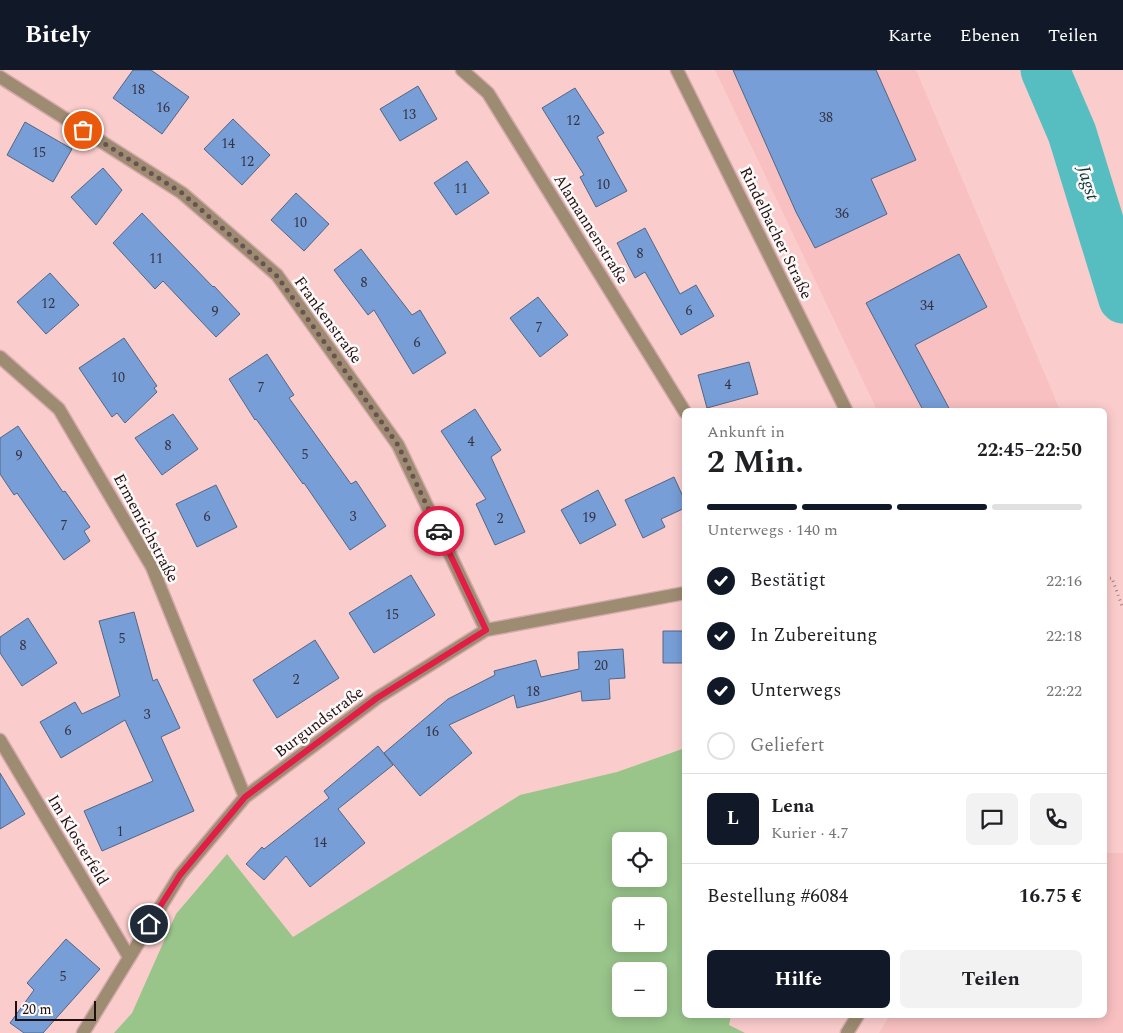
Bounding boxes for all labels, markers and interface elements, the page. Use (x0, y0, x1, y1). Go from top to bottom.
text: Bitely (25, 17, 90, 53)
text: Karte (888, 22, 932, 49)
text: Ebenen (960, 22, 1020, 49)
text: Teilen (1048, 22, 1098, 49)
house number: 18 (131, 79, 145, 100)
house number: 16 (156, 97, 170, 118)
house number: 13 (402, 104, 416, 125)
house number: 38 (819, 107, 833, 128)
pin (62, 109, 104, 151)
house number: 12 (566, 110, 580, 131)
icon: bag (69, 116, 97, 144)
house number: 14 (221, 133, 235, 154)
house number: 15 (32, 142, 46, 163)
house number: 12 (240, 151, 254, 172)
water label: Jagst (1069, 161, 1106, 204)
street label: Rindelbacher Straße (734, 163, 818, 303)
street label: Alamannenstraße (547, 169, 635, 289)
house number: 10 (596, 174, 610, 195)
house number: 11 (454, 178, 468, 199)
house number: 36 (835, 203, 849, 224)
house number: 10 (293, 212, 307, 233)
house number: 8 (637, 243, 644, 264)
house number: 11 (149, 248, 163, 269)
street label: Frankenstraße (288, 271, 368, 369)
house number: 8 (361, 272, 368, 293)
house number: 12 (41, 293, 55, 314)
house number: 34 (920, 295, 934, 316)
house number: 6 (686, 300, 693, 321)
house number: 9 (212, 301, 219, 322)
house number: 7 (536, 317, 543, 338)
house number: 6 (414, 332, 421, 353)
house number: 10 (111, 367, 125, 388)
house number: 4 (725, 374, 732, 395)
house number: 7 (258, 377, 265, 398)
text: Ankunft in (707, 420, 785, 444)
house number: 4 (468, 431, 475, 452)
house number: 8 (165, 435, 172, 456)
text: 22:45–22:50 (977, 436, 1082, 465)
text: 2 Min. (707, 438, 804, 487)
house number: 5 (302, 444, 309, 465)
house number: 9 (16, 445, 23, 466)
street label: Ermenrichstraße (107, 469, 185, 587)
house number: 6 (204, 506, 211, 527)
house number: 3 (350, 506, 357, 527)
courier (414, 506, 464, 556)
house number: 19 (582, 507, 596, 528)
house number: 2 (497, 508, 504, 529)
house number: 7 (61, 515, 68, 536)
icon: car (425, 517, 453, 545)
text: Unterwegs · 140 m (707, 518, 838, 542)
text: Bestätigt (750, 566, 826, 595)
icon: check (707, 567, 735, 595)
text: 22:16 (1046, 569, 1082, 593)
house number: 15 (385, 604, 399, 625)
text: In Zubereitung (750, 621, 878, 650)
icon: check (707, 622, 735, 650)
text: 22:18 (1046, 624, 1082, 648)
house number: 5 (119, 628, 126, 649)
house number: 8 (20, 635, 27, 656)
house number: 20 (594, 655, 608, 676)
house number: 2 (293, 669, 300, 690)
text: Unterwegs (750, 676, 841, 705)
icon: check (707, 677, 735, 705)
text: 22:22 (1046, 679, 1082, 703)
street label: Burgundstraße (269, 680, 369, 764)
house number: 18 (526, 681, 540, 702)
house number: 3 (144, 704, 151, 725)
house number: 6 (65, 720, 72, 741)
house number: 16 (425, 721, 439, 742)
text: Geliefert (750, 731, 824, 760)
street label: Im Klosterfeld (41, 790, 115, 890)
text: Lena (771, 792, 814, 821)
button: chat (966, 793, 1018, 845)
button: phone (1030, 793, 1082, 845)
text: L (727, 804, 739, 833)
house number: 1 (117, 821, 124, 842)
text: Kurier · 4.7 (771, 821, 848, 845)
house number: 14 (313, 832, 327, 853)
map controls (612, 832, 667, 1017)
button: locate (612, 832, 667, 887)
text: Bestellung #6084 (707, 882, 848, 911)
text: 16.75 € (1019, 882, 1082, 911)
button: + (612, 897, 667, 952)
pin (128, 903, 170, 945)
icon: home (135, 910, 163, 938)
button: Hilfe (707, 950, 890, 1008)
button: Teilen (900, 950, 1082, 1008)
button: − (612, 962, 667, 1017)
house number: 5 (60, 966, 67, 987)
scale bar (15, 998, 96, 1021)
text: 20 m (22, 999, 52, 1020)

